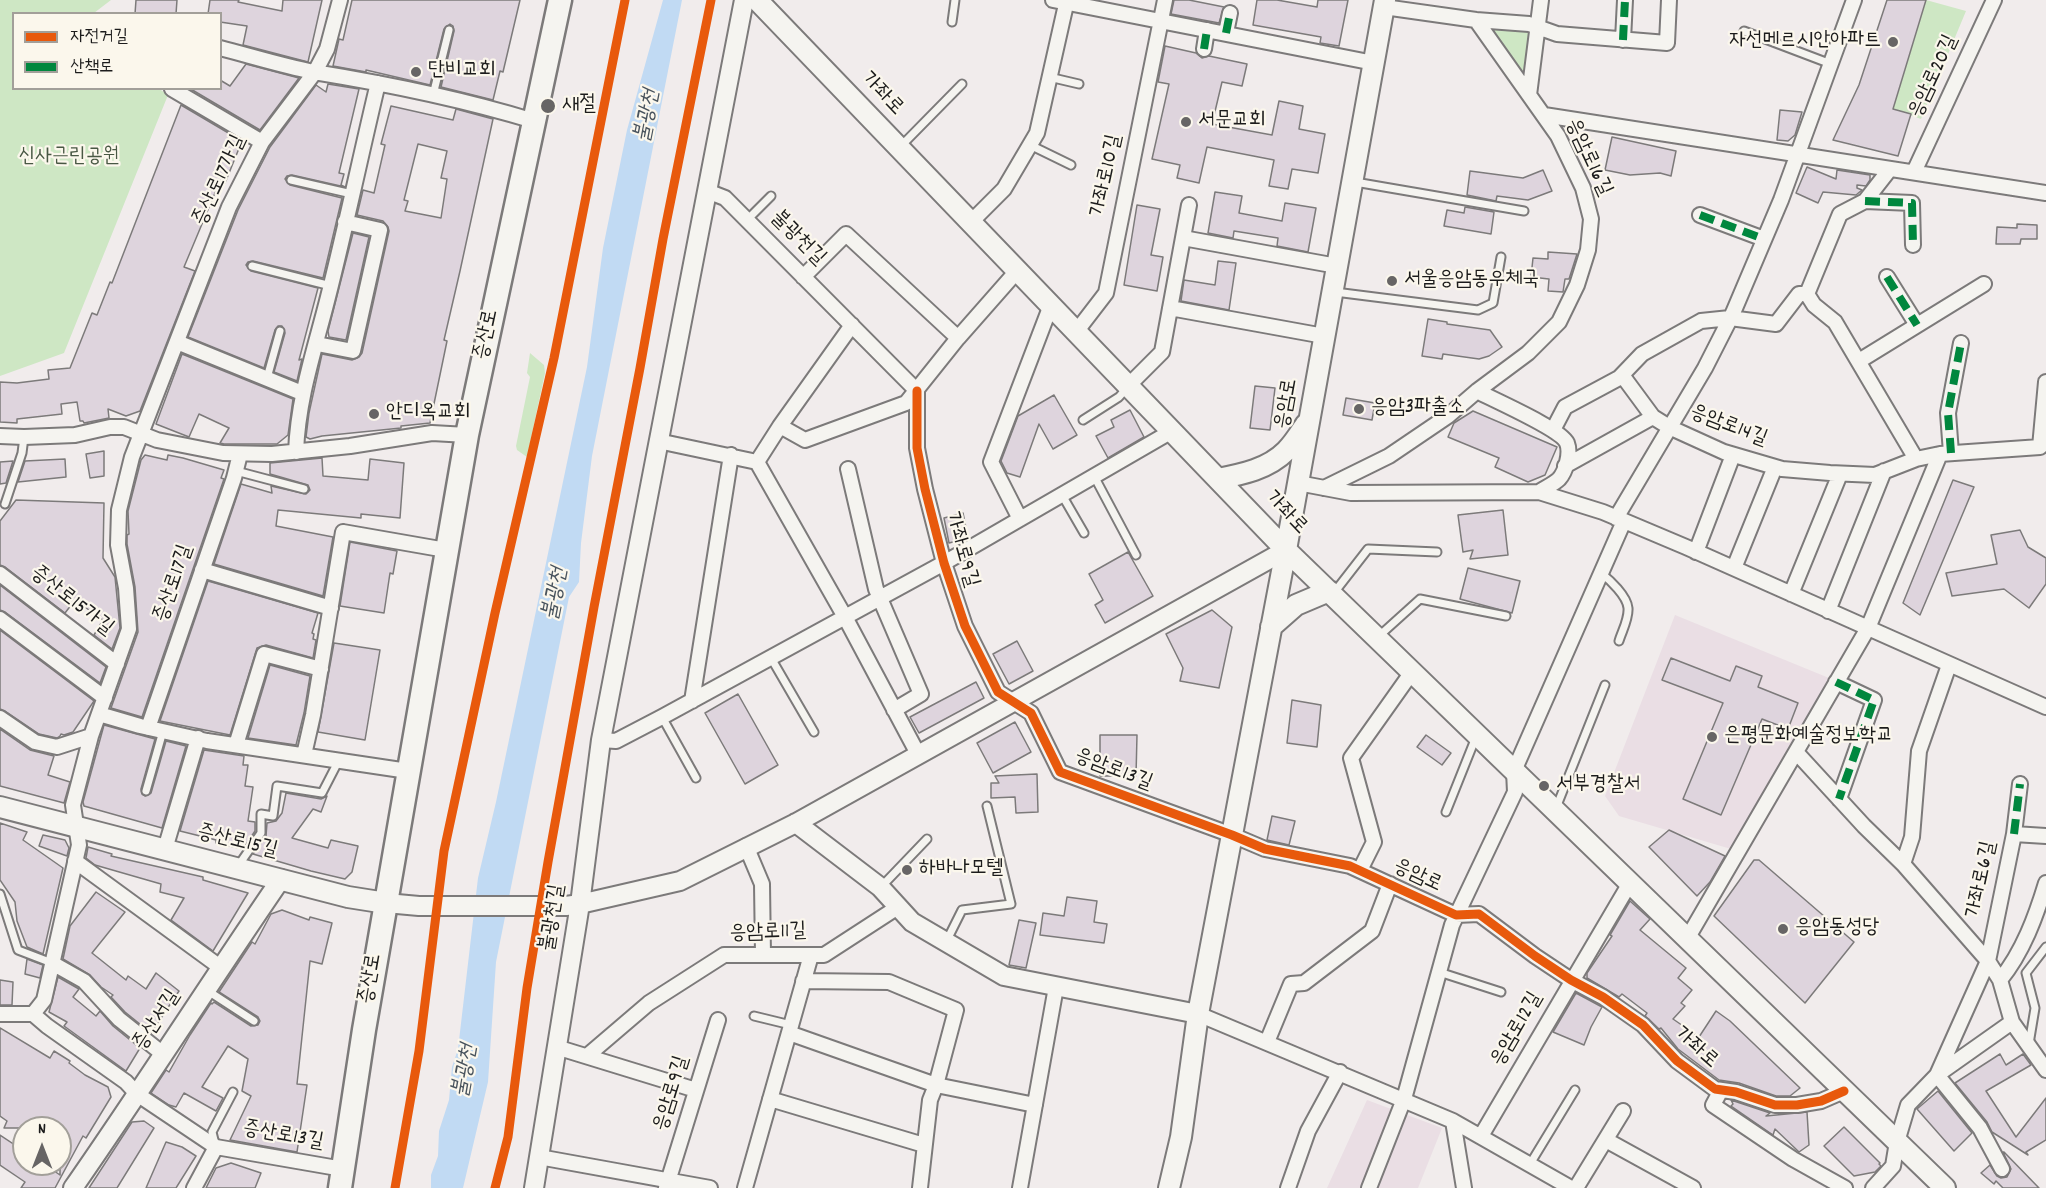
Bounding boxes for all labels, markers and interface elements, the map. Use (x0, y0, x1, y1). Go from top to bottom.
legend (12, 12, 222, 90)
text: 자전거길 (70, 25, 128, 50)
place label: 자선메르시안아파트 (1729, 29, 1881, 55)
street label: 응암로20길 (1905, 32, 1965, 122)
marker: 자선메르시안아파트 (1886, 35, 1900, 49)
text: 산책로 (70, 55, 113, 80)
place label: 단비교회 (428, 59, 496, 85)
marker: 단비교회 (409, 65, 423, 79)
street label: 가좌로 (854, 68, 908, 122)
water label: 불광천 (631, 87, 667, 145)
place label: 새절 (562, 93, 596, 119)
marker: 새절 (539, 97, 557, 115)
place label: 서문교회 (1198, 109, 1266, 135)
marker: 서문교회 (1179, 115, 1193, 129)
street label: 응암로16길 (1558, 115, 1616, 201)
street label: 증산로17가길 (189, 132, 253, 230)
street label: 가좌로10길 (1087, 132, 1129, 220)
park label: 신사근린공원 (18, 145, 120, 171)
street label: 불광천길 (764, 206, 830, 272)
place label: 서울응암동우체국 (1404, 268, 1539, 294)
marker: 서울응암동우체국 (1385, 274, 1399, 288)
street label: 증산로 (470, 308, 506, 362)
street label: 응암로 (1271, 377, 1305, 431)
place label: 응암3파출소 (1371, 396, 1465, 422)
place label: 안디옥교회 (386, 401, 470, 427)
street label: 응암로14길 (1686, 401, 1770, 453)
marker: 응암3파출소 (1352, 402, 1366, 416)
marker: 안디옥교회 (367, 407, 381, 421)
street label: 가좌로 (1258, 487, 1312, 541)
street label: 가좌로9길 (937, 509, 983, 591)
street label: 증산로17길 (150, 542, 200, 626)
street label: 증산로15가길 (24, 562, 118, 642)
water label: 불광천 (539, 565, 575, 623)
place label: 은평문화예술정보학교 (1724, 724, 1893, 750)
marker: 은평문화예술정보학교 (1705, 730, 1719, 744)
street label: 응암로13길 (1070, 745, 1156, 797)
place label: 서부경찰서 (1556, 773, 1640, 799)
marker: 서부경찰서 (1537, 779, 1551, 793)
street label: 증산로15길 (194, 821, 280, 865)
street label: 가좌로6길 (1963, 839, 2003, 921)
street label: 응암로 (1389, 855, 1445, 899)
place label: 하바나모텔 (919, 857, 1003, 883)
marker: 하바나모텔 (900, 863, 914, 877)
street label: 불광천길 (536, 883, 572, 953)
place label: 응암동성당 (1795, 916, 1879, 942)
street label: 응암로11길 (729, 920, 807, 948)
marker: 응암동성당 (1776, 922, 1790, 936)
street label: 증산로 (355, 952, 389, 1006)
street label: 증산서길 (129, 986, 187, 1056)
street label: 응암로12길 (1487, 988, 1549, 1072)
street label: 가좌로 (1668, 1023, 1722, 1075)
water label: 불광천 (449, 1043, 485, 1099)
street label: 응암로9길 (650, 1053, 696, 1135)
north arrow (12, 1116, 72, 1176)
text: N (38, 1118, 46, 1141)
street label: 증산로13길 (241, 1118, 325, 1156)

